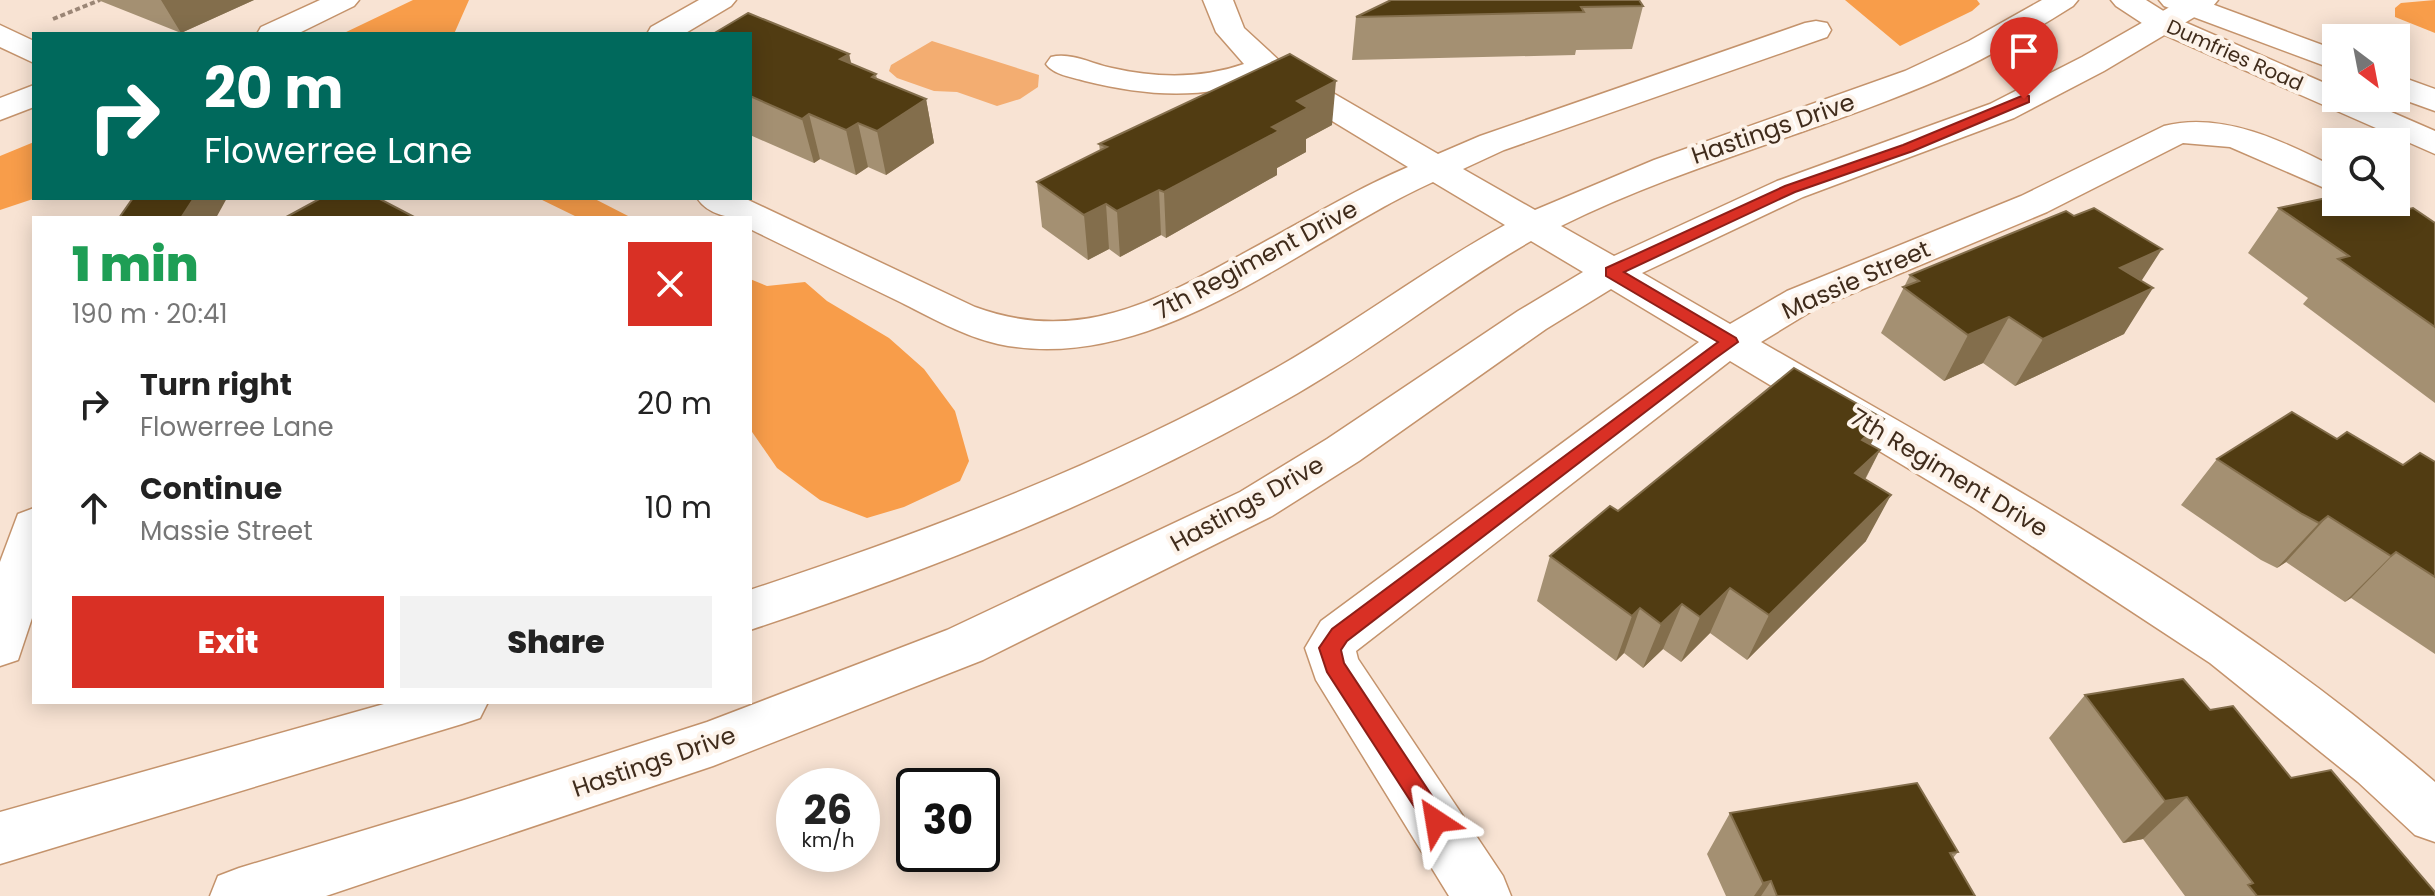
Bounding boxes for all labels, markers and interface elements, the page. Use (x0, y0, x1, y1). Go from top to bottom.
street label: Dumfries Road (2162, 12, 2308, 98)
pin (1990, 17, 2058, 99)
north arrow (2322, 24, 2410, 112)
map controls (2322, 24, 2410, 216)
icon: arrive (2002, 29, 2046, 73)
text: 20 m (204, 49, 344, 128)
icon: right (72, 64, 176, 168)
street label: Hastings Drive (1687, 85, 1859, 172)
text: Flowerree Lane (204, 125, 472, 176)
button: search (2322, 128, 2410, 216)
street label: 7th Regiment Drive (1148, 192, 1363, 327)
text: 1 min (72, 231, 199, 298)
street label: Massie Street (1776, 232, 1935, 327)
button: close (628, 242, 712, 326)
text: 190 m · 20:41 (72, 296, 228, 332)
text: Turn right (140, 363, 292, 406)
icon: right (72, 382, 116, 426)
text: 20 m (637, 382, 712, 425)
street label: 7th Regiment Drive (1844, 400, 2054, 545)
text: Flowerree Lane (140, 409, 334, 445)
street label: Hastings Drive (1164, 448, 1329, 559)
text: Continue (140, 467, 282, 510)
icon: ahead (72, 486, 116, 530)
text: 10 m (645, 486, 712, 529)
text: Massie Street (140, 513, 313, 549)
button: Exit (72, 596, 384, 688)
button: Share (400, 596, 712, 688)
street label: Hastings Drive (568, 718, 740, 805)
speed limit sign: 30 (896, 768, 1000, 872)
position arrow (1394, 779, 1478, 863)
text: 26 (804, 782, 852, 838)
text: km/h (801, 826, 855, 854)

